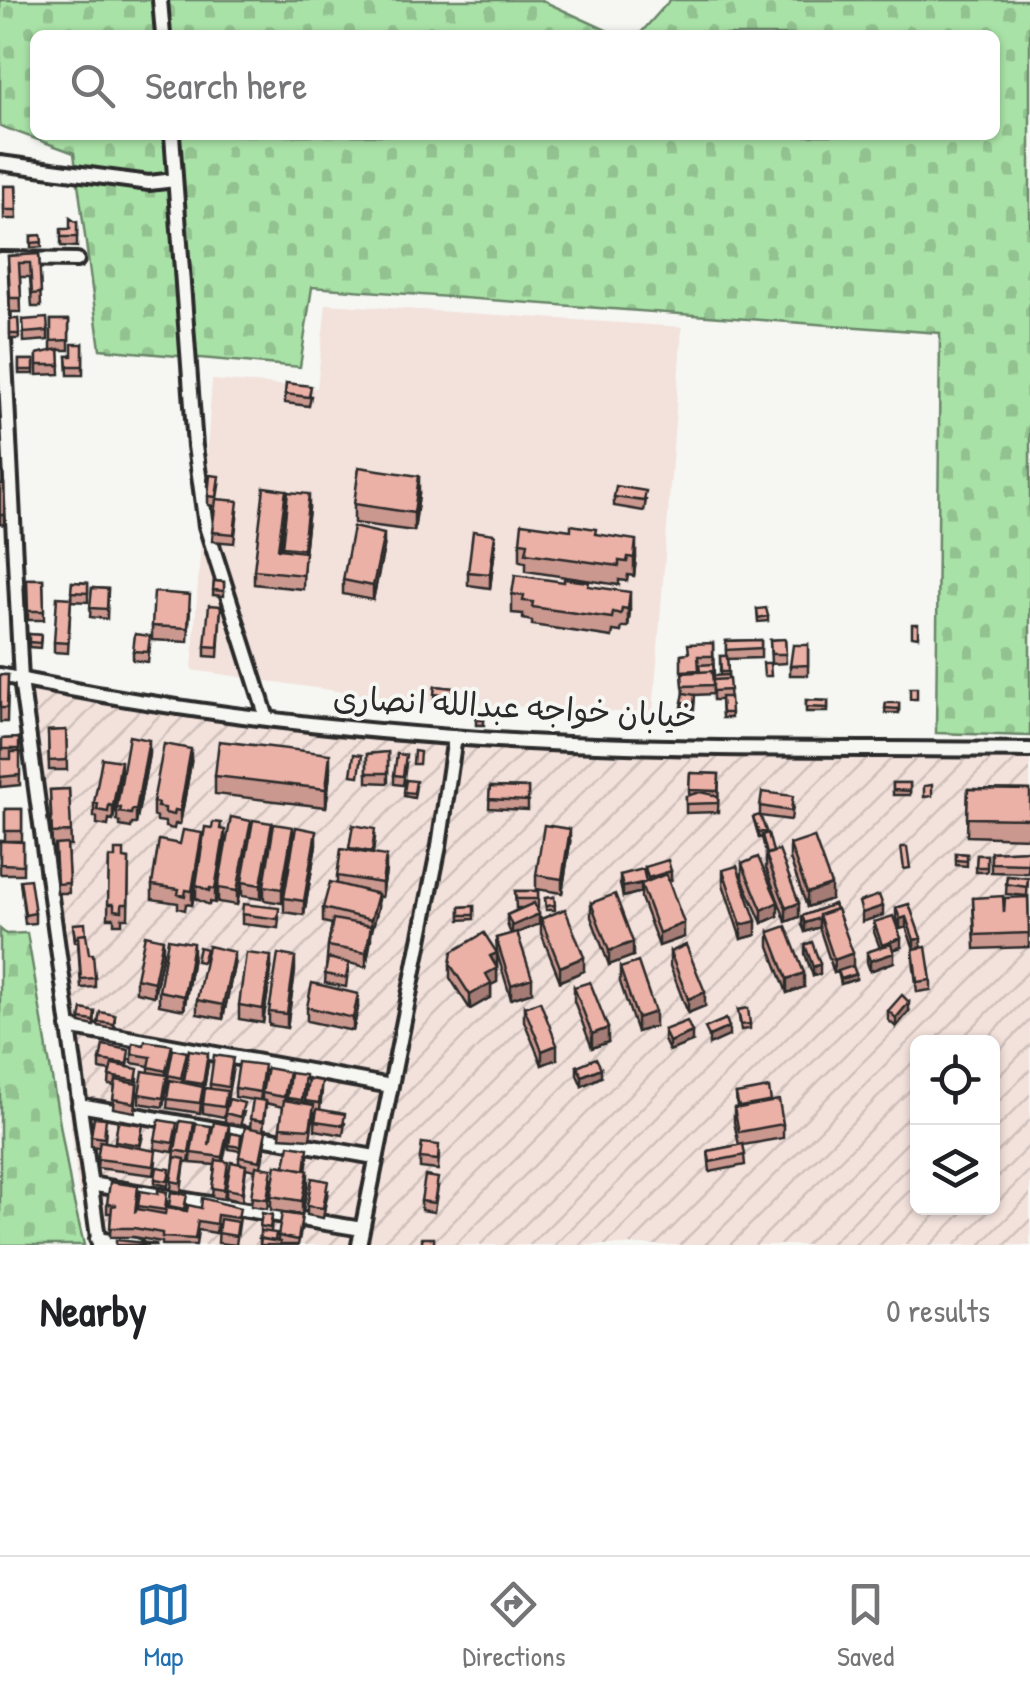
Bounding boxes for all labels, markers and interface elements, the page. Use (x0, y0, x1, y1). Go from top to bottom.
search box (30, 30, 1000, 140)
icon: search (65, 58, 120, 113)
text: Search here (145, 59, 307, 111)
street label: خیابان خواجه عبدالله انصاری (332, 676, 698, 738)
map controls (910, 1035, 1000, 1215)
button: locate (910, 1035, 1000, 1125)
button: layers (910, 1125, 1000, 1215)
text: Nearby (40, 1282, 147, 1339)
text: 0 results (886, 1289, 990, 1332)
tab: Map (136, 1577, 191, 1675)
tab: Directions (462, 1577, 565, 1675)
tab: Saved (837, 1577, 894, 1675)

